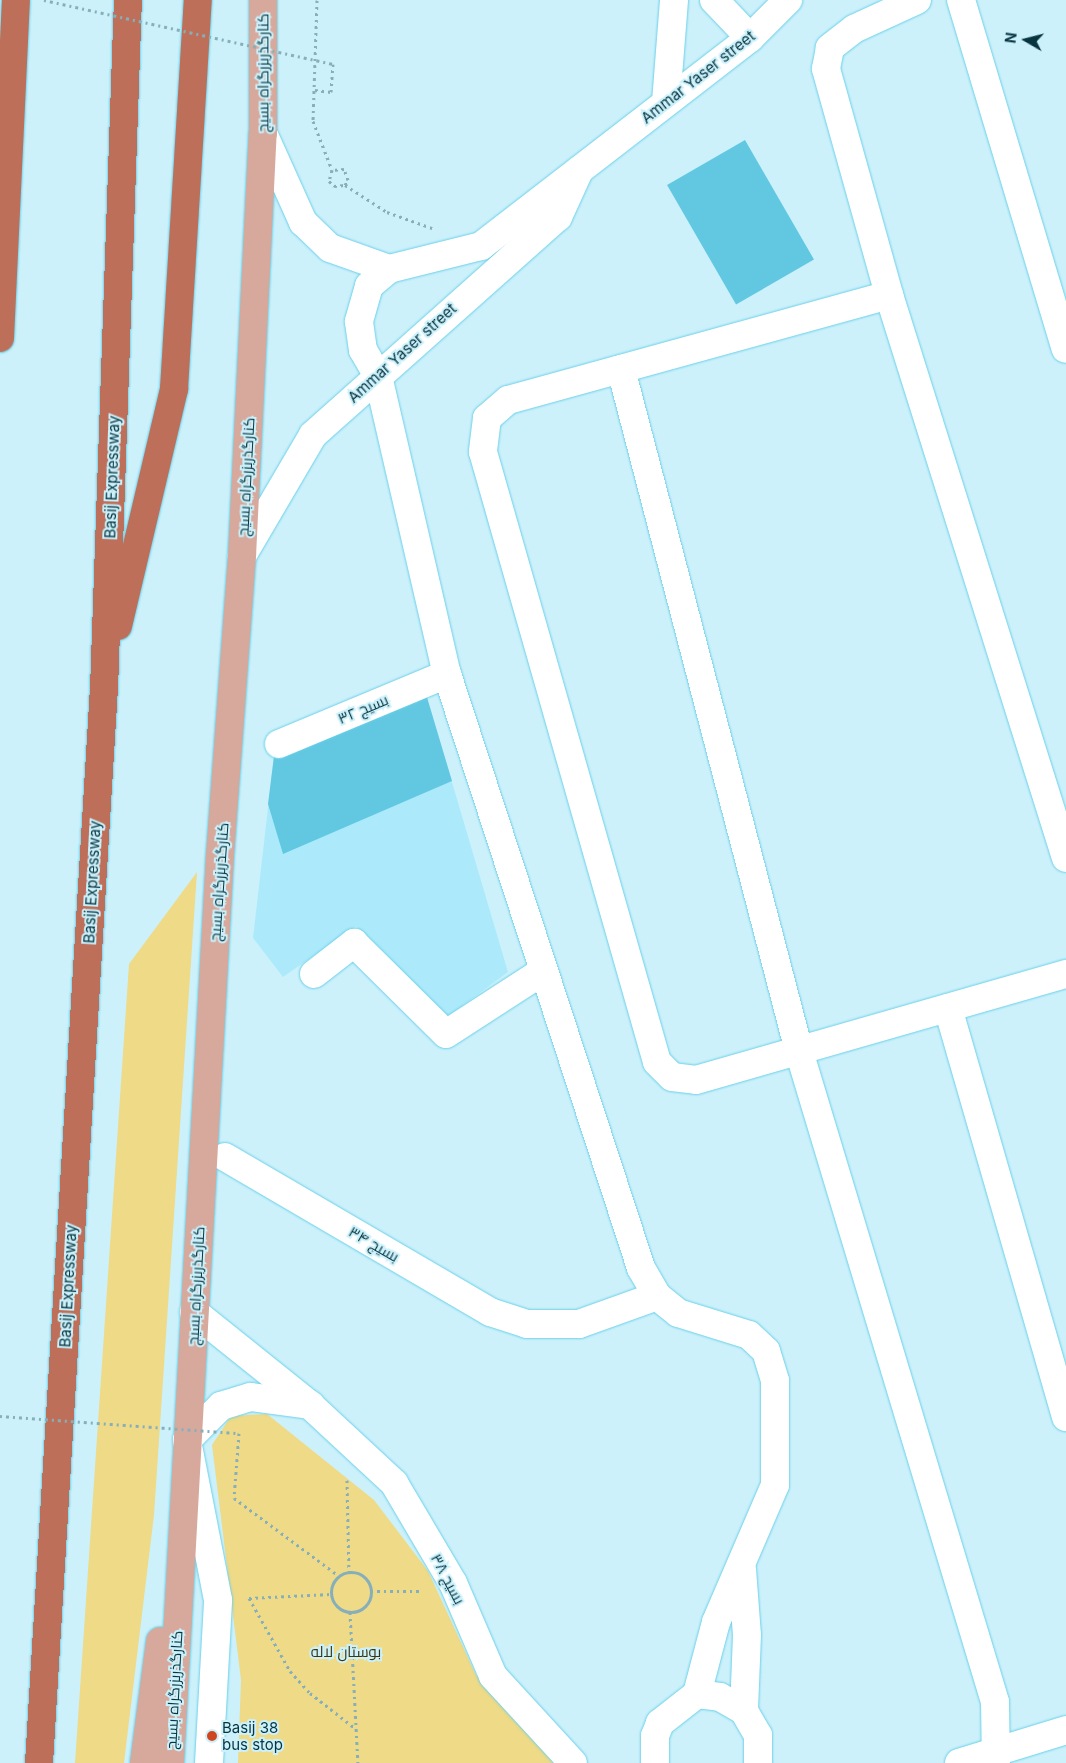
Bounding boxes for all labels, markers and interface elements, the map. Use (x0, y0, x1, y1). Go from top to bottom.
street label: کنارگذربزرگراه بسیج (254, 13, 272, 133)
north arrow (1001, 15, 1051, 65)
street label: Ammar Yaser street (637, 27, 759, 127)
text: N (1001, 31, 1020, 44)
street label: Ammar Yaser street (344, 300, 460, 406)
street label: Basij Expressway (101, 415, 123, 539)
street label: کنارگذربزرگراه بسیج (234, 417, 258, 537)
street label: بسیج ۳۲ (335, 690, 391, 728)
street label: Basij Expressway (80, 820, 104, 944)
street label: کنارگذربزرگراه بسیج (206, 822, 232, 942)
street label: بسیج ۳۴ (346, 1222, 402, 1266)
street label: Basij Expressway (56, 1224, 80, 1348)
street label: کنارگذربزرگراه بسیج (184, 1226, 208, 1346)
street label: بسیج ۳۸ (427, 1551, 469, 1607)
street label: کنارگذربزرگراه بسیج (162, 1630, 186, 1750)
park label: بوستان لاله (311, 1643, 381, 1661)
place label: Basij 38 bus stop (222, 1718, 283, 1753)
marker: Basij 38 bus stop (206, 1730, 218, 1742)

